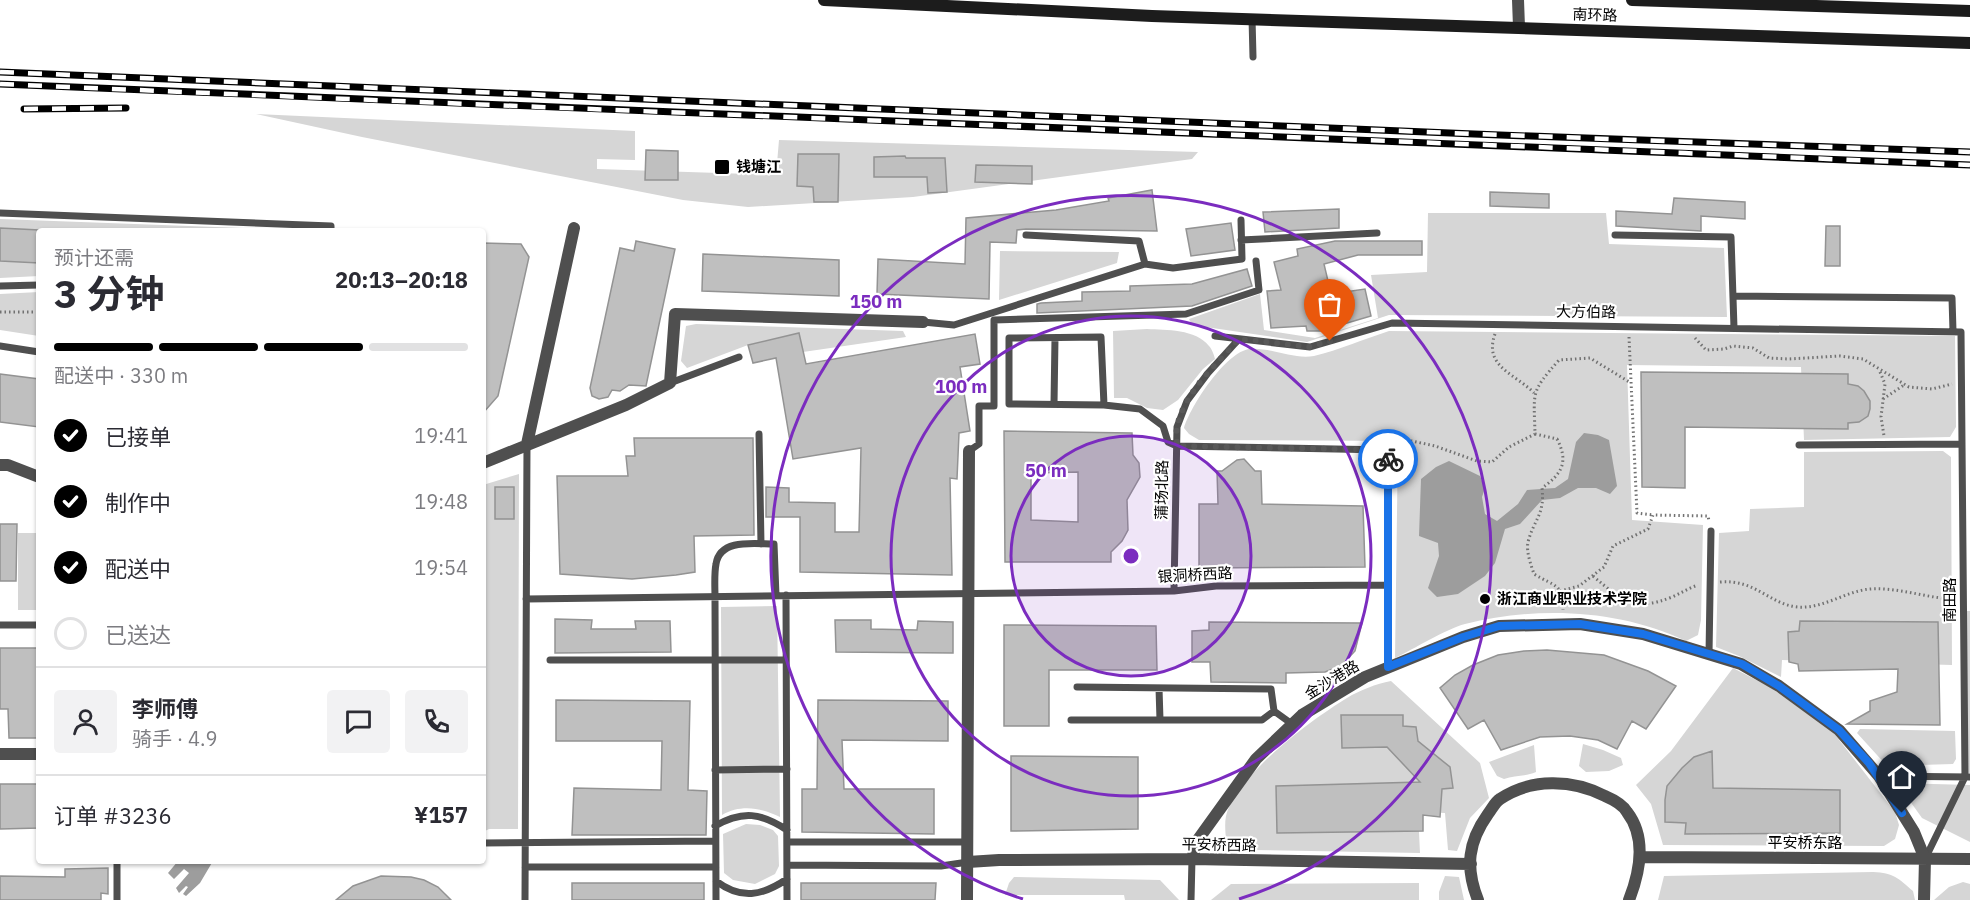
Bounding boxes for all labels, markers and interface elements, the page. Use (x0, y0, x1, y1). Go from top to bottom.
street label: 南环路 (1572, 4, 1618, 25)
place label: 钱塘江 (736, 157, 781, 176)
marker: 钱塘江 (713, 158, 731, 176)
text: 预计还需 (54, 244, 134, 271)
text: 20:13–20:18 (335, 265, 468, 294)
text: 3 分钟 (54, 268, 165, 319)
pin (1304, 279, 1355, 341)
icon: bag (1313, 288, 1346, 321)
text: 150 m (850, 290, 902, 313)
street label: 大方伯路 (1556, 301, 1616, 322)
text: 配送中 · 330 m (54, 362, 188, 389)
text: 100 m (935, 375, 987, 398)
icon: check (54, 419, 87, 452)
text: 已接单 (105, 422, 171, 451)
text: 19:41 (414, 422, 468, 449)
courier (1358, 429, 1418, 489)
icon: bike (1372, 443, 1405, 476)
text: 50 m (1025, 459, 1067, 482)
street label: 蒲场北路 (1151, 460, 1172, 520)
icon: check (54, 485, 87, 518)
text: 制作中 (105, 488, 171, 517)
text: 19:48 (414, 488, 468, 515)
centre of rings (1121, 546, 1141, 566)
icon: check (54, 551, 87, 584)
text: 配送中 (105, 554, 171, 583)
text: 19:54 (414, 554, 468, 581)
street label: 银洞桥西路 (1157, 563, 1233, 586)
street label: 南田路 (1940, 577, 1959, 623)
place label: 浙江商业职业技术学院 (1497, 589, 1647, 608)
marker: 浙江商业职业技术学院 (1478, 592, 1492, 606)
text: 已送达 (105, 620, 171, 649)
street label: 金沙港路 (1301, 656, 1362, 703)
button: person (54, 690, 117, 753)
button: chat (327, 690, 390, 753)
button: phone (405, 690, 468, 753)
text: 李师傅 (132, 694, 198, 723)
text: 骑手 · 4.9 (132, 725, 217, 752)
pin (1876, 751, 1927, 813)
icon: home (1885, 760, 1918, 793)
text: ¥157 (414, 800, 468, 829)
text: 订单 #3236 (54, 801, 172, 830)
street label: 平安桥东路 (1767, 833, 1843, 852)
street label: 平安桥西路 (1181, 834, 1257, 855)

